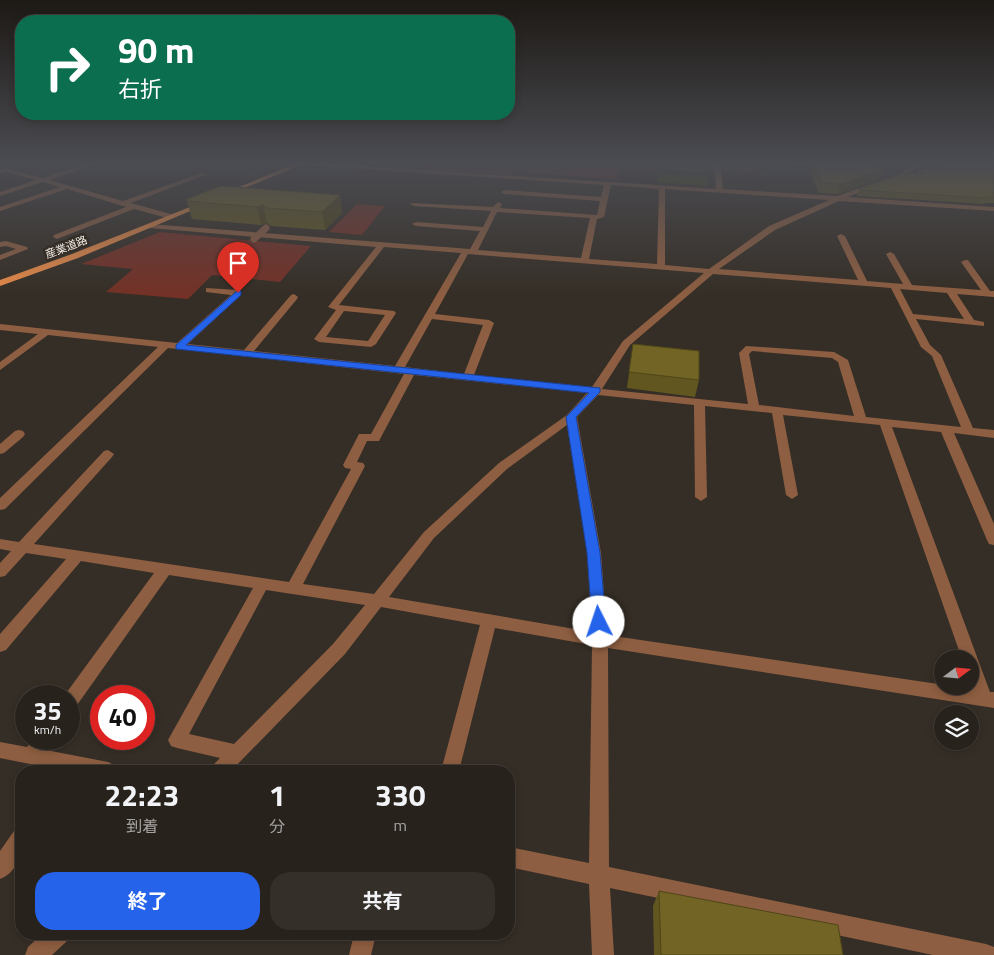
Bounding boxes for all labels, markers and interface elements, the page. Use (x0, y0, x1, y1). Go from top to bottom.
text: 90 m (118, 23, 194, 77)
icon: right (35, 35, 100, 100)
text: 右折 (118, 72, 162, 106)
street label: 産業道路 (43, 232, 89, 262)
pin (217, 242, 259, 293)
icon: arrive (224, 249, 252, 277)
position arrow (572, 595, 624, 647)
north arrow (934, 650, 979, 695)
map controls (934, 650, 979, 750)
speed limit sign: 40 (90, 685, 155, 750)
text: 35 (33, 692, 62, 730)
button: layers (934, 705, 979, 750)
text: km/h (34, 720, 61, 739)
text: 22:23 (104, 772, 179, 818)
text: 1 (269, 772, 286, 818)
text: 330 (375, 772, 426, 818)
text: m (394, 813, 407, 837)
text: 到着 (126, 814, 158, 838)
text: 分 (269, 814, 285, 838)
button: 終了 (35, 872, 260, 930)
button: 共有 (270, 872, 495, 930)

